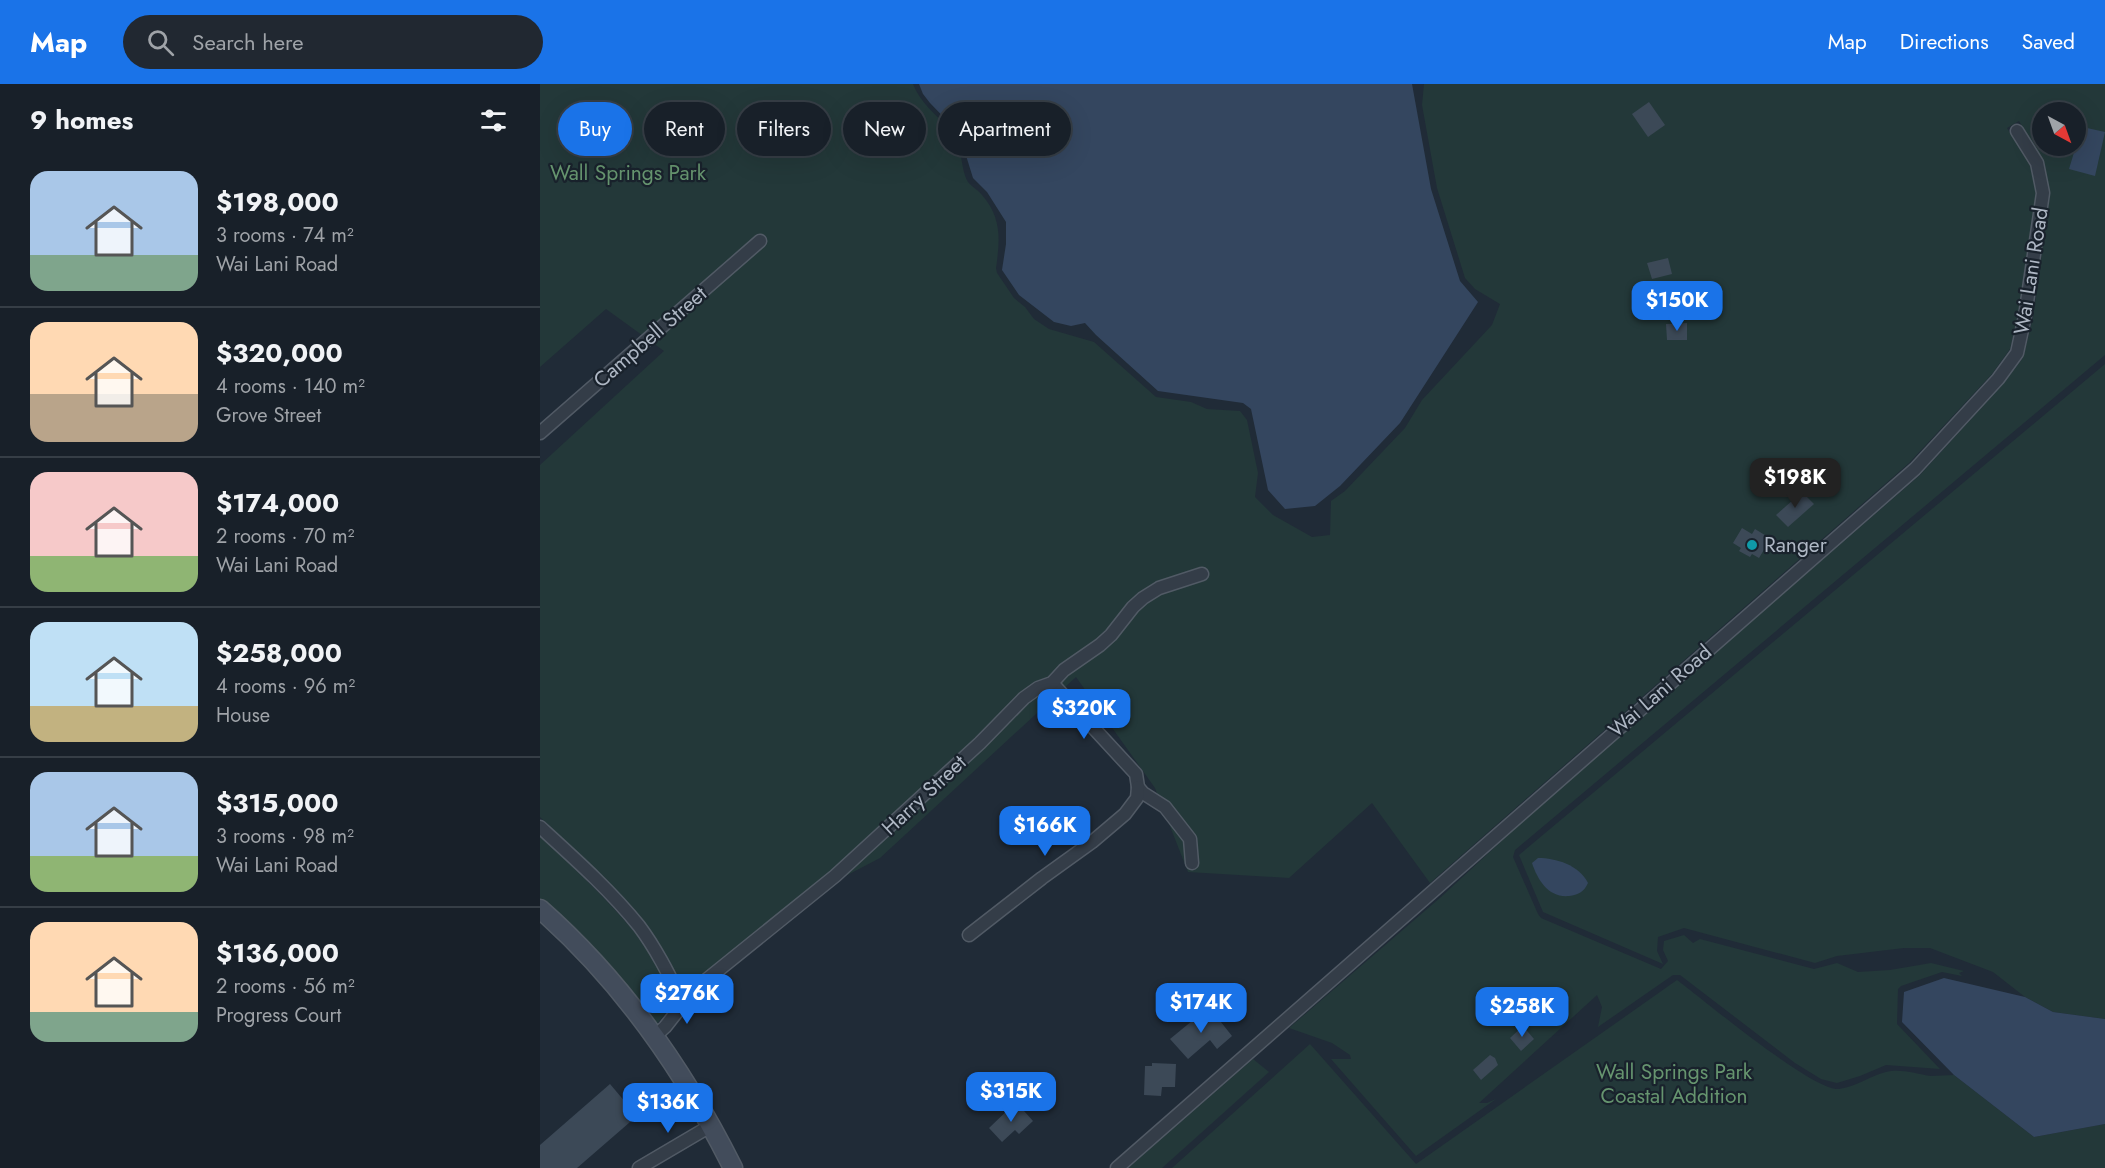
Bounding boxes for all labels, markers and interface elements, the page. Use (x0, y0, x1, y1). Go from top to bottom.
search box (123, 15, 543, 69)
text: Map (30, 22, 87, 63)
icon: search (144, 26, 177, 59)
text: Search here (192, 26, 304, 58)
text: Map (1828, 27, 1867, 57)
text: Directions (1900, 27, 1989, 57)
text: Saved (2022, 27, 2075, 57)
text: 9 homes (30, 101, 133, 139)
chip: Buy (558, 102, 632, 156)
chip: Rent (644, 102, 725, 156)
chip: Filters (737, 102, 831, 156)
chip: New (843, 102, 926, 156)
chip: Apartment (938, 102, 1071, 156)
north arrow (2032, 102, 2086, 156)
map controls (2032, 102, 2086, 156)
icon: filters (477, 104, 510, 137)
park label: Wall Springs Park (550, 158, 707, 188)
text: $198,000 (216, 183, 339, 221)
icon: home (78, 195, 150, 267)
street label: Wai Lani Road (2006, 205, 2056, 337)
text: 3 rooms · 74 m² (216, 221, 354, 250)
text: Wai Lani Road (216, 250, 338, 279)
street label: Campbell Street (587, 279, 713, 395)
pin: $150K (1635, 281, 1719, 332)
text: $150K (1646, 286, 1708, 315)
text: $320,000 (216, 334, 343, 372)
icon: home (78, 346, 150, 418)
text: 4 rooms · 140 m² (216, 372, 365, 401)
text: Grove Street (216, 401, 321, 430)
pin: $198K (1753, 458, 1837, 509)
text: $198K (1764, 463, 1826, 492)
text: $174,000 (216, 484, 339, 522)
icon: home (78, 496, 150, 568)
text: 2 rooms · 70 m² (216, 522, 354, 551)
place label: Ranger (1764, 530, 1828, 560)
marker: Ranger (1745, 538, 1759, 552)
text: Wai Lani Road (216, 551, 338, 580)
text: $258,000 (216, 634, 342, 672)
street label: Wai Lani Road (1602, 638, 1718, 744)
icon: home (78, 646, 150, 718)
text: 4 rooms · 96 m² (216, 672, 355, 701)
pin: $320K (1042, 689, 1126, 740)
text: $320K (1051, 694, 1117, 723)
text: House (216, 701, 270, 730)
street label: Harry Street (875, 748, 973, 842)
text: $315,000 (216, 784, 338, 822)
icon: home (78, 796, 150, 868)
pin: $166K (1003, 806, 1087, 857)
text: $166K (1013, 811, 1077, 840)
text: 3 rooms · 98 m² (216, 822, 354, 851)
text: Wai Lani Road (216, 851, 338, 880)
text: $136,000 (216, 934, 339, 972)
icon: home (78, 946, 150, 1018)
text: 2 rooms · 56 m² (216, 972, 355, 1001)
pin: $276K (645, 974, 729, 1025)
text: $276K (655, 979, 719, 1008)
pin: $174K (1159, 983, 1243, 1034)
pin: $258K (1480, 987, 1564, 1038)
text: $174K (1170, 988, 1232, 1017)
text: $258K (1490, 992, 1554, 1021)
text: Progress Court (216, 1001, 341, 1030)
park label: Wall Springs Park Coastal Addition (1596, 1057, 1753, 1111)
pin: $315K (969, 1072, 1053, 1123)
text: $315K (980, 1077, 1042, 1106)
pin: $136K (626, 1083, 710, 1134)
text: $136K (637, 1088, 699, 1117)

